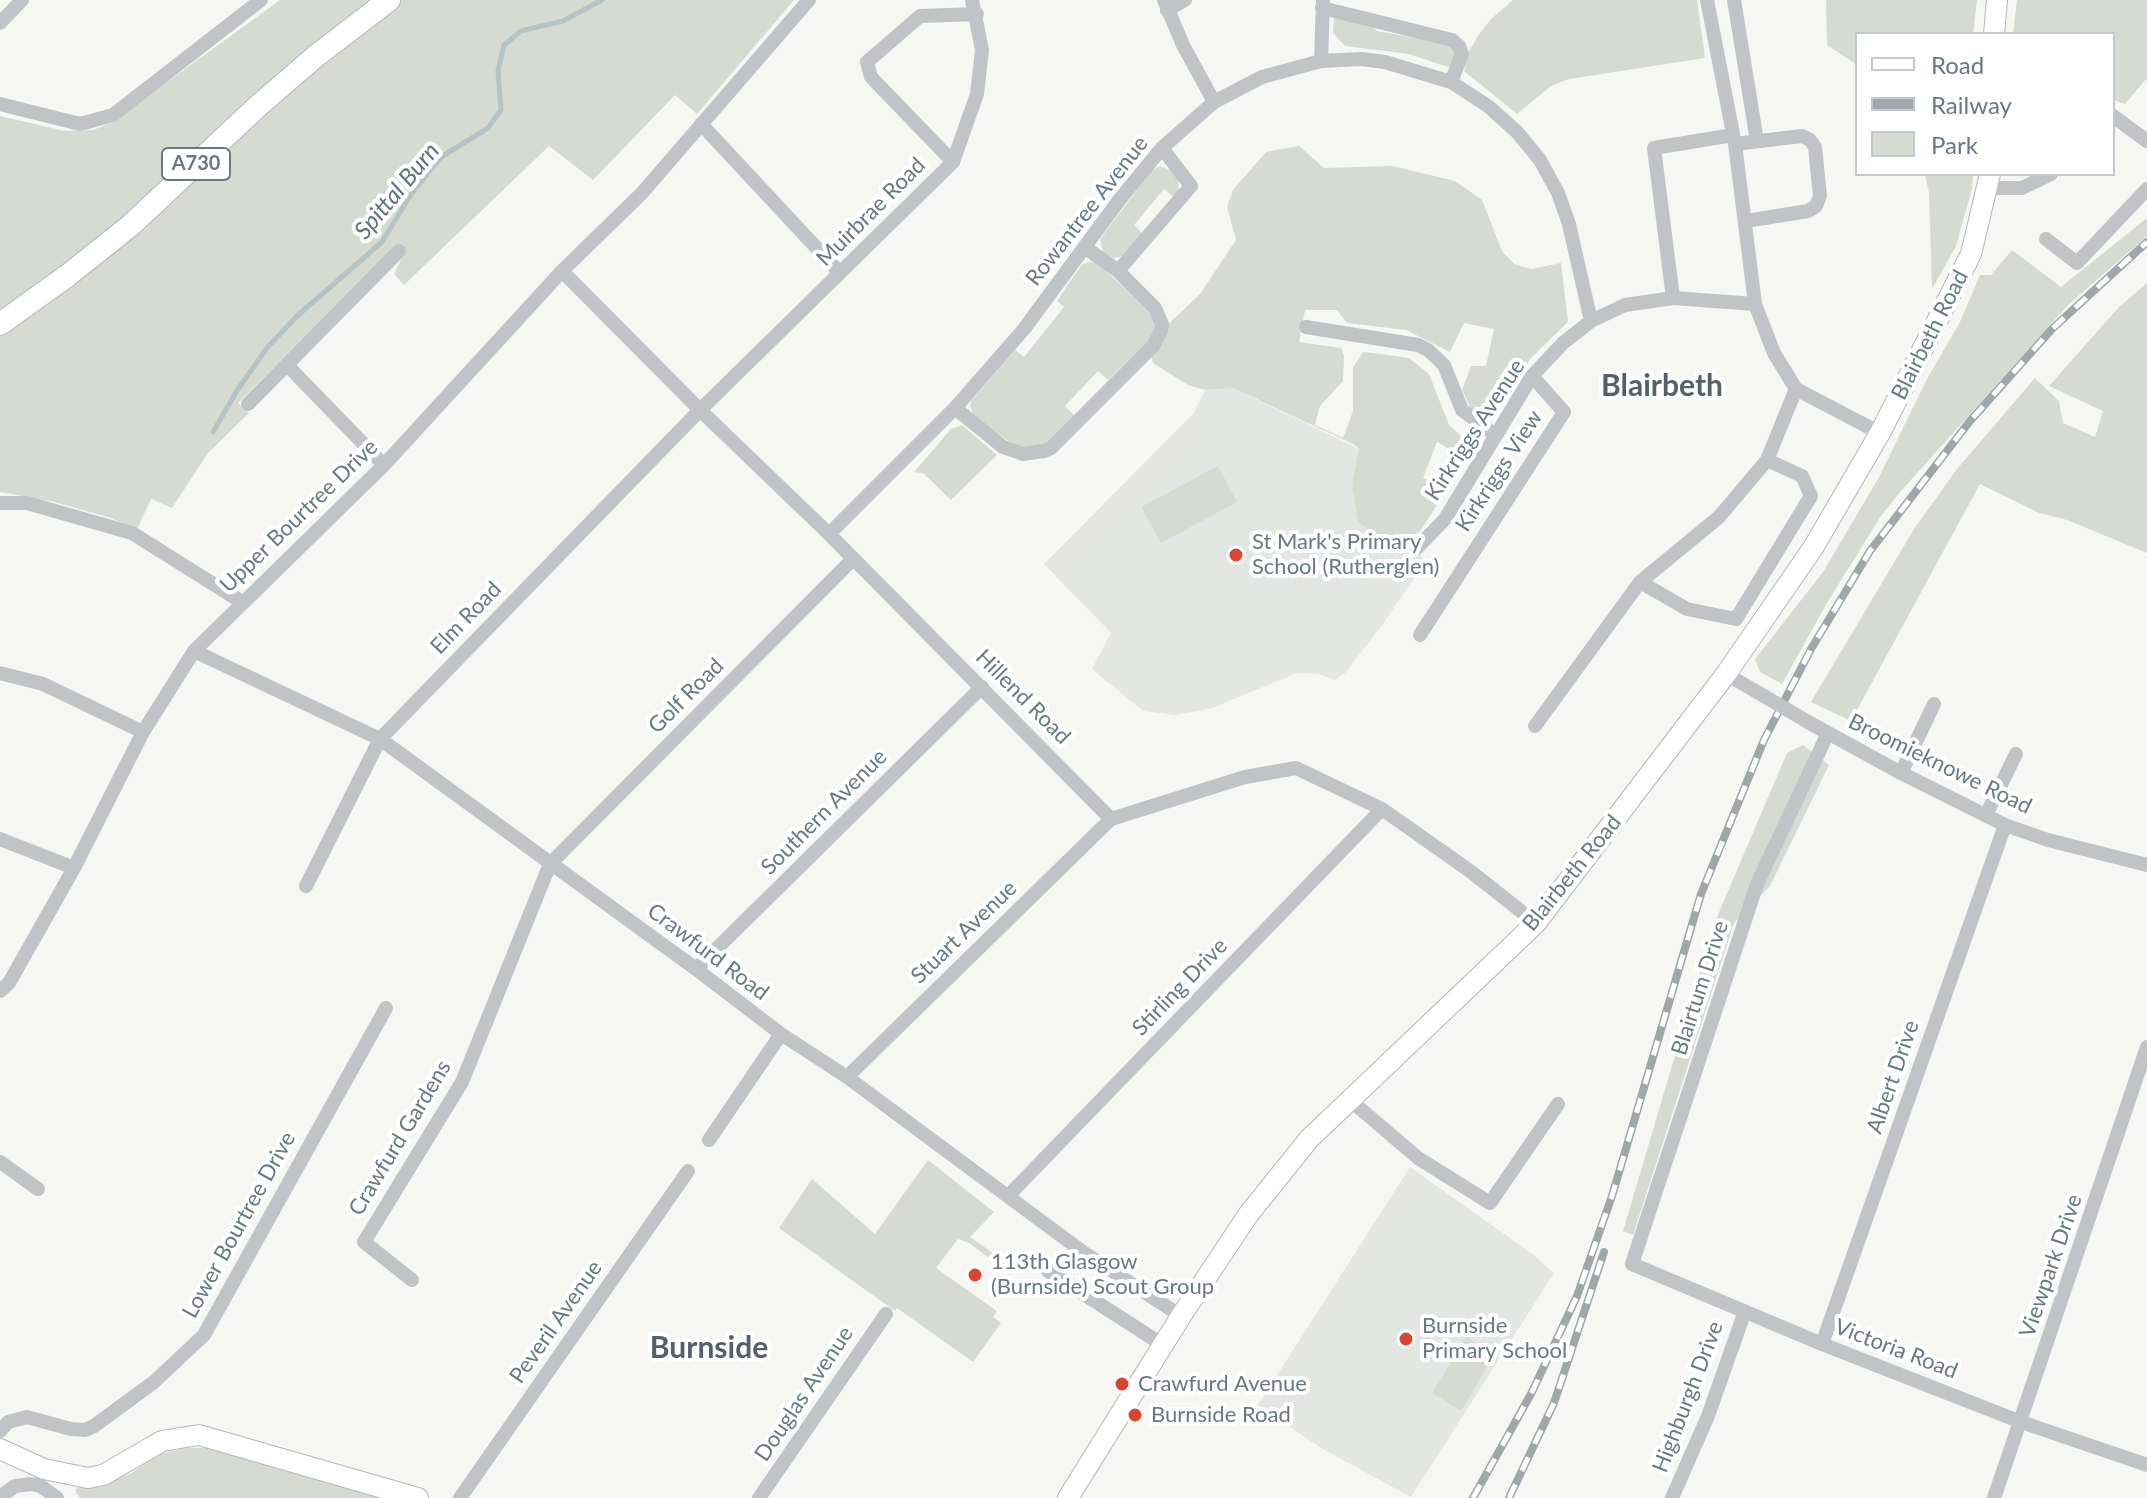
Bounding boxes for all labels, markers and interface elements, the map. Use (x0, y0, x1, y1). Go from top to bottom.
legend (1855, 32, 2115, 176)
text: Road (1931, 50, 1984, 79)
text: Railway (1931, 90, 2012, 119)
text: Park (1931, 130, 1978, 159)
street label: Rowantree Avenue (1020, 131, 1154, 291)
water label: Spittal Burn (348, 137, 446, 245)
road number: A730 (162, 148, 230, 180)
street label: Muirbrae Road (811, 152, 931, 272)
street label: Blairbeth Road (1886, 266, 1974, 404)
street label: Kirkriggs Avenue (1420, 354, 1530, 506)
district label: Blairbeth (1601, 368, 1723, 404)
street label: Kirkriggs View (1450, 405, 1548, 537)
street label: Upper Bourtree Drive (215, 434, 383, 598)
place label: St Mark's Primary School (Rutherglen) (1252, 529, 1439, 580)
marker: St Mark's Primary School (Rutherglen) (1227, 546, 1245, 564)
street label: Elm Road (425, 576, 507, 660)
street label: Hillend Road (970, 644, 1076, 750)
street label: Golf Road (643, 653, 729, 739)
street label: Broomieknowe Road (1844, 708, 2036, 820)
street label: Southern Avenue (756, 744, 892, 880)
street label: Blairbeth Road (1517, 810, 1627, 936)
street label: Stuart Avenue (906, 875, 1022, 989)
street label: Crawfurd Road (642, 898, 774, 1006)
street label: Blairtum Drive (1666, 917, 1734, 1059)
street label: Stirling Drive (1127, 933, 1233, 1041)
street label: Albert Drive (1861, 1017, 1925, 1137)
street label: Crawfurd Gardens (343, 1056, 457, 1220)
street label: Lower Bourtree Drive (177, 1127, 301, 1323)
street label: Viewpark Drive (2014, 1191, 2088, 1341)
place label: 113th Glasgow (Burnside) Scout Group (991, 1249, 1214, 1300)
street label: Peveril Avenue (504, 1256, 608, 1388)
marker: 113th Glasgow (Burnside) Scout Group (966, 1266, 984, 1284)
place label: Burnside Primary School (1422, 1313, 1567, 1364)
street label: Victoria Road (1831, 1313, 1961, 1385)
street label: Highburgh Drive (1647, 1318, 1729, 1476)
street label: Douglas Avenue (749, 1322, 859, 1466)
district label: Burnside (650, 1330, 768, 1366)
marker: Burnside Primary School (1397, 1330, 1415, 1348)
place label: Crawfurd Avenue (1138, 1371, 1307, 1397)
marker: Crawfurd Avenue (1113, 1375, 1131, 1393)
place label: Burnside Road (1151, 1402, 1291, 1428)
marker: Burnside Road (1126, 1406, 1144, 1424)

